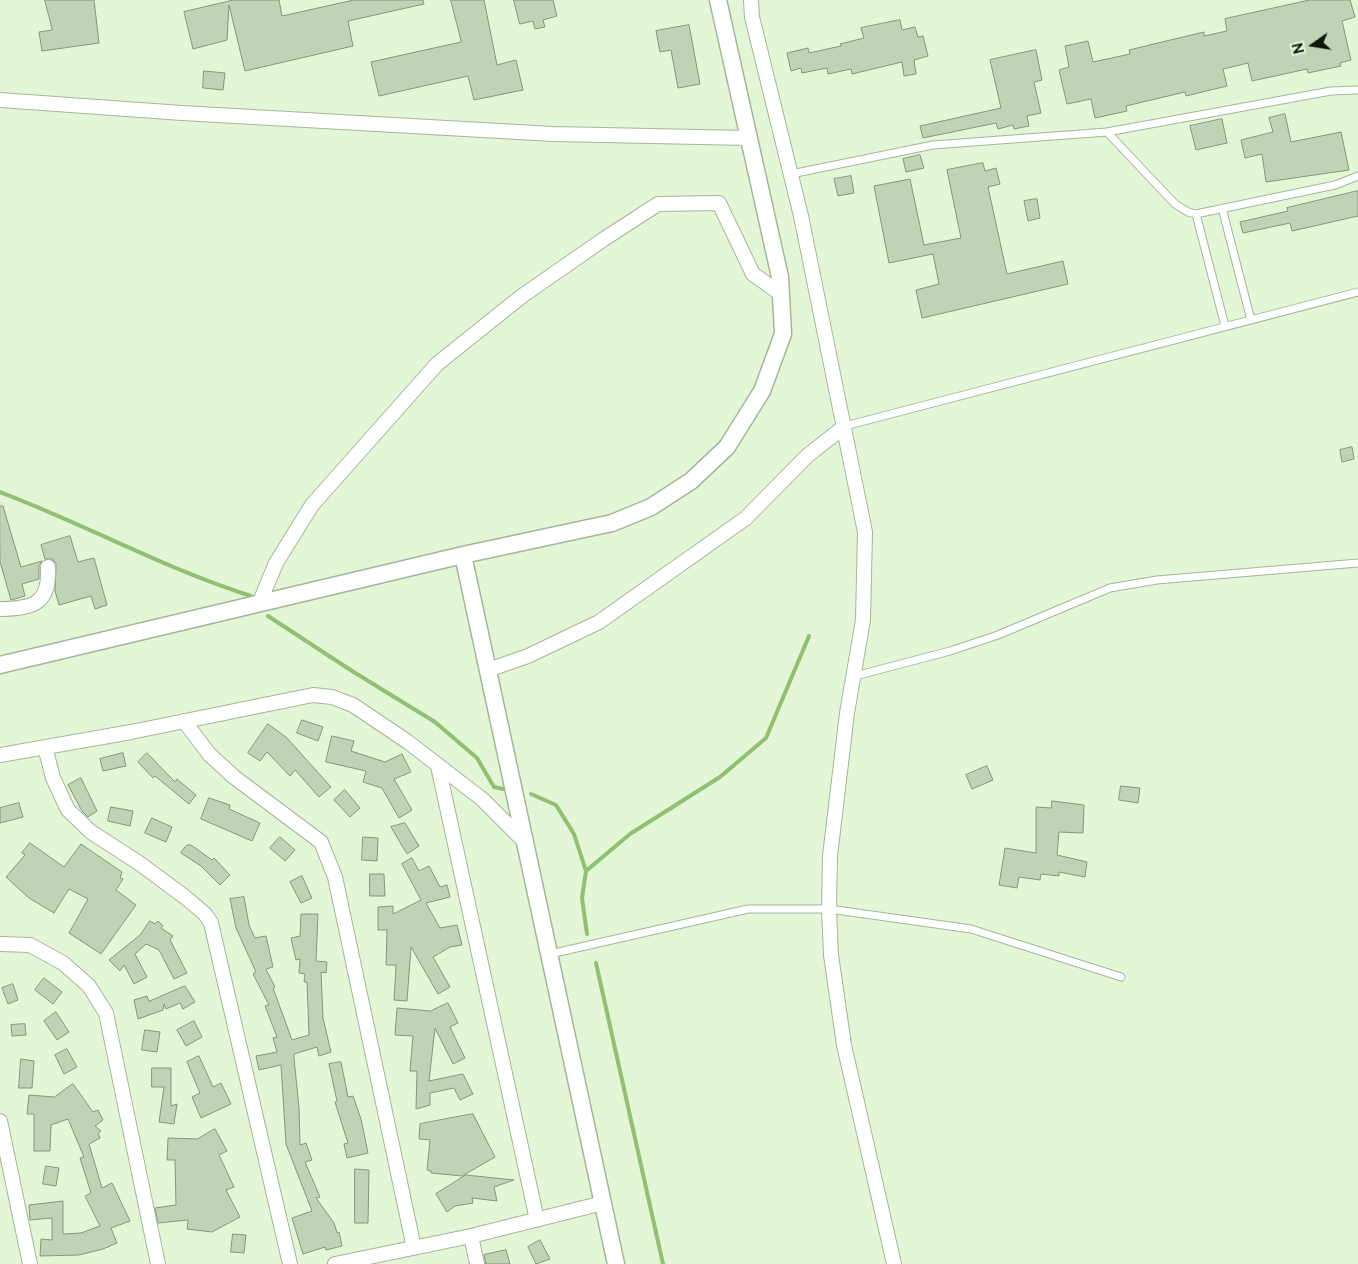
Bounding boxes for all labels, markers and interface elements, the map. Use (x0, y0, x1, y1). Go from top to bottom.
north arrow (1288, 20, 1338, 70)
text: N (1289, 41, 1307, 55)

